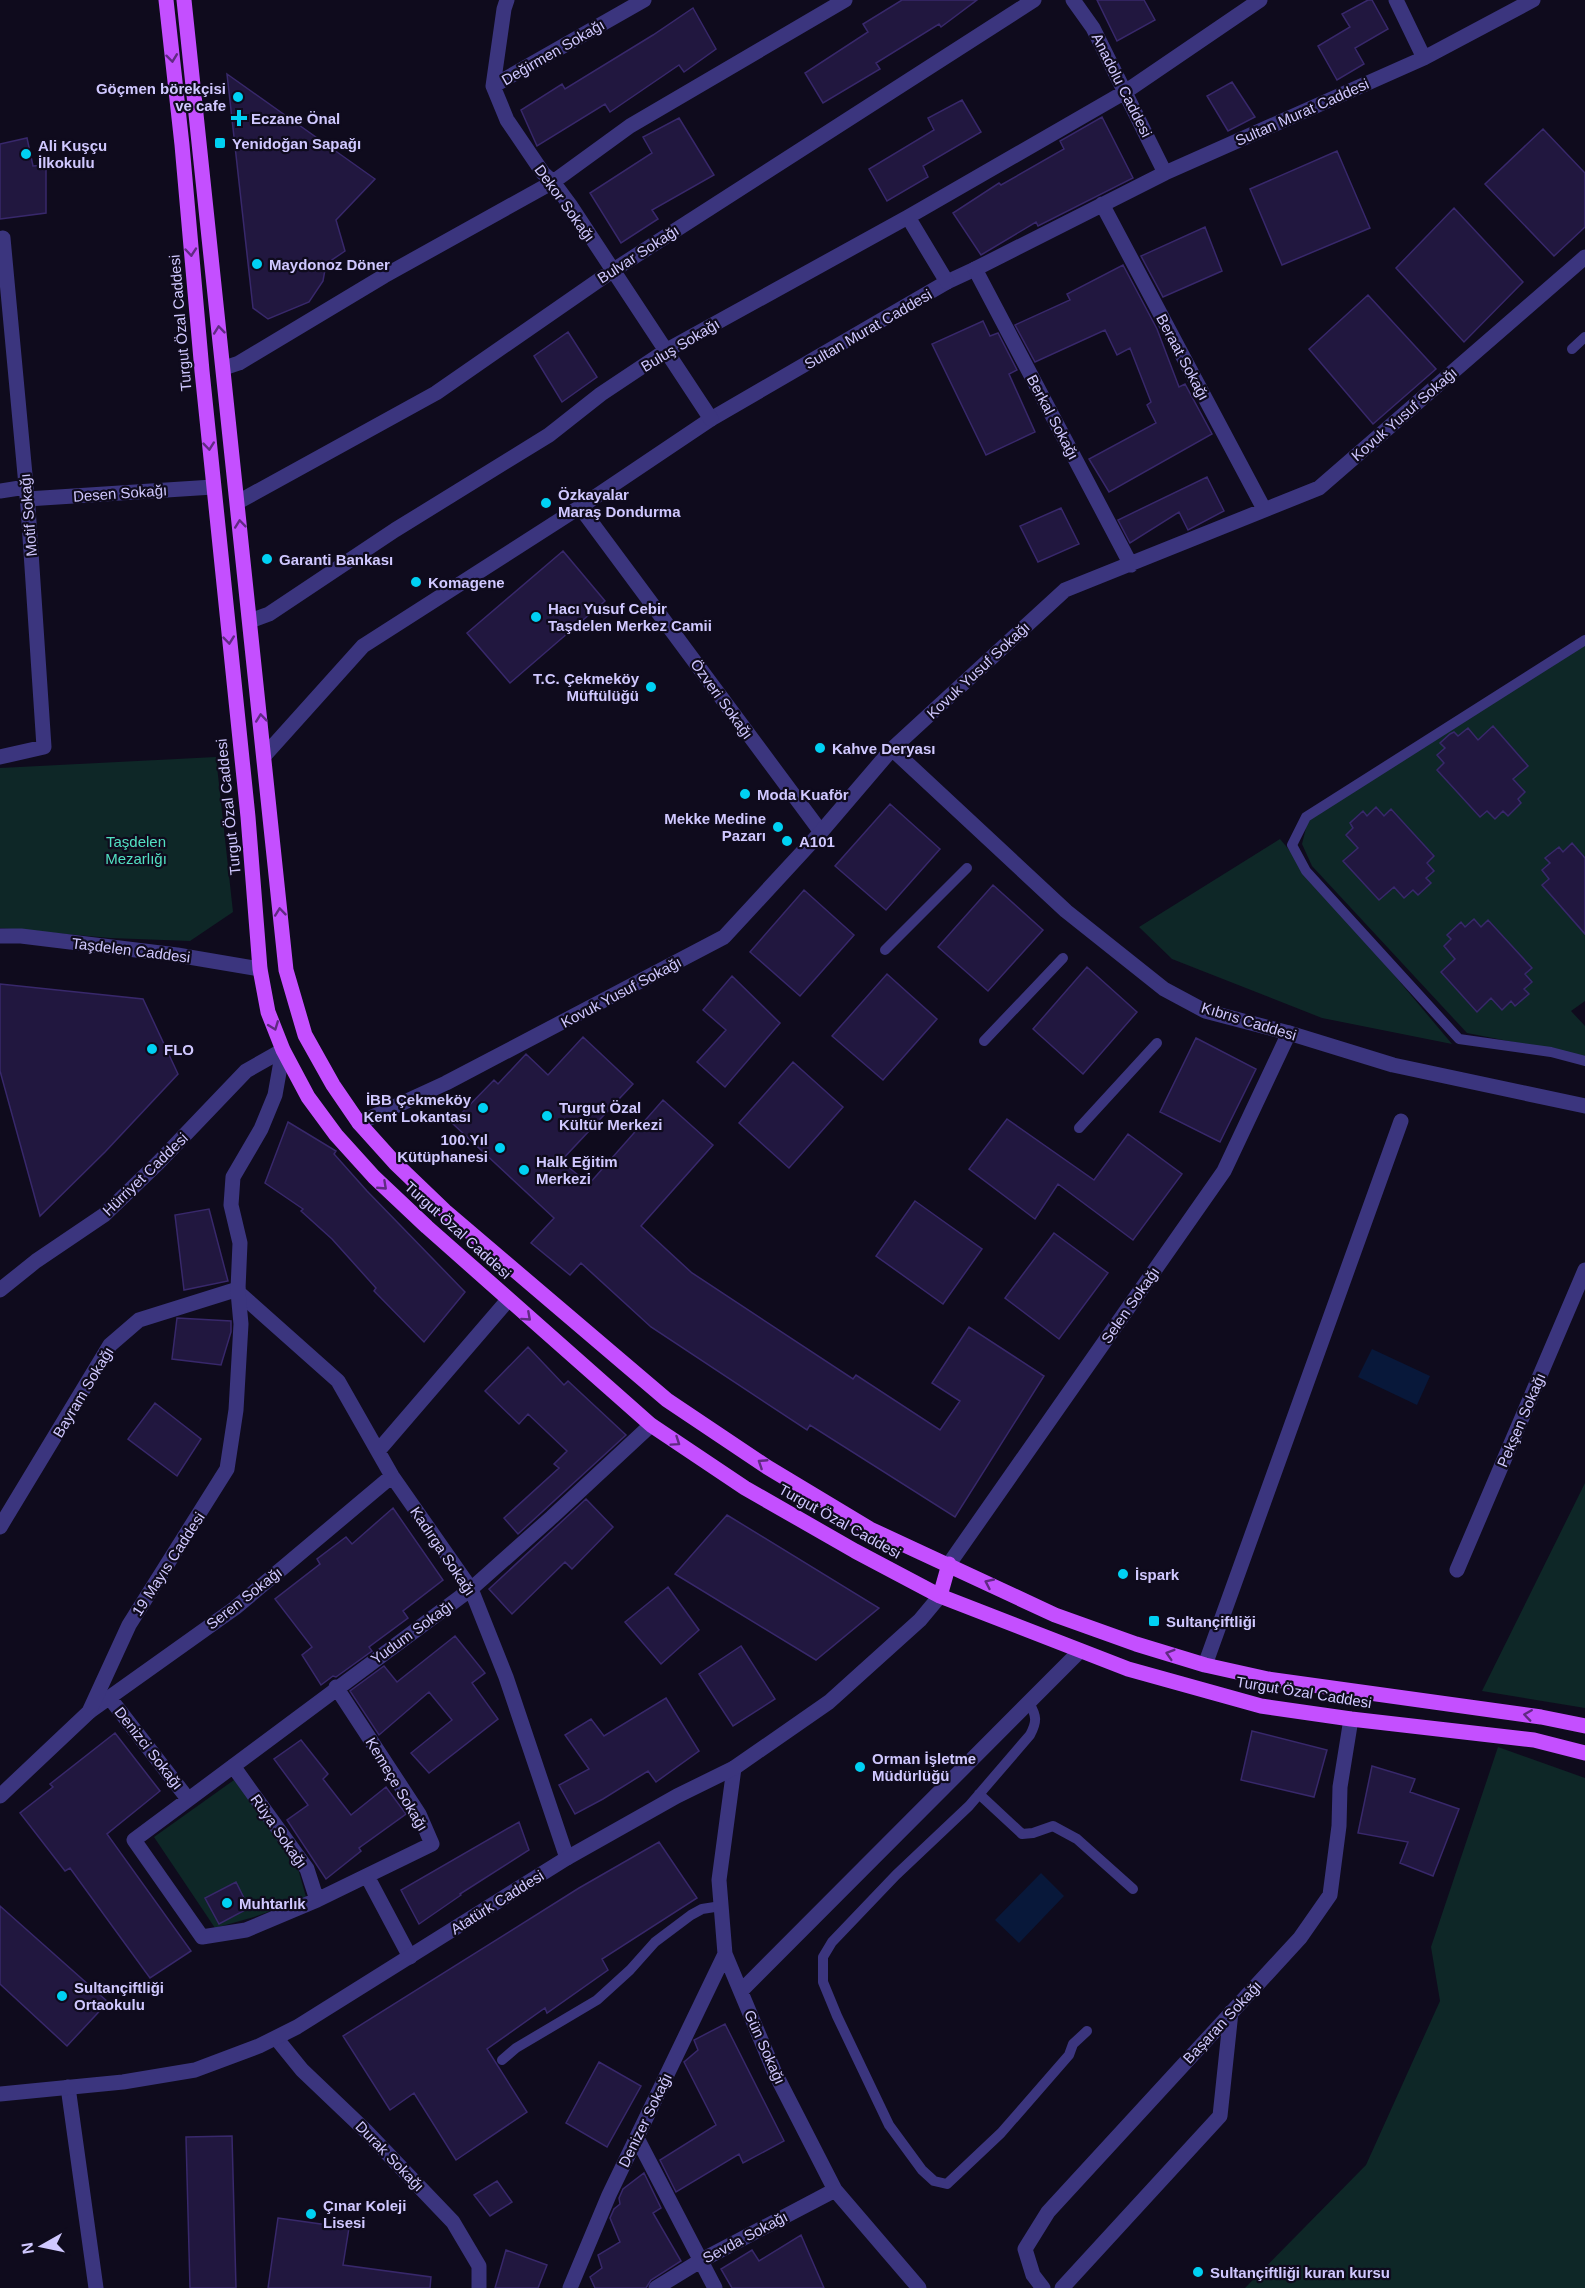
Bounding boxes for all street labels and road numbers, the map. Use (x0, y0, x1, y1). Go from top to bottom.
street label: Değirmen Sokağı (499, 16, 607, 88)
street label: Anadolu Caddesi (1088, 30, 1156, 140)
street label: Sultan Murat Caddesi (1233, 75, 1371, 149)
street label: Dekor Sokağı (531, 161, 599, 245)
street label: Bulvar Sokağı (594, 221, 682, 287)
street label: Turgut Özal Caddesi (166, 254, 194, 392)
street label: Sultan Murat Caddesi (801, 286, 935, 372)
street label: Beraat Sokağı (1153, 311, 1213, 403)
street label: Buluş Sokağı (638, 315, 722, 375)
street label: Kovuk Yusuf Sokağı (1348, 364, 1460, 464)
street label: Berkal Sokağı (1024, 372, 1082, 462)
street label: Motif Sokağı (16, 473, 40, 557)
street label: Desen Sokağı (72, 481, 168, 505)
street label: Kovuk Yusuf Sokağı (923, 618, 1033, 722)
street label: Özveri Sokağı (687, 656, 757, 742)
street label: Turgut Özal Caddesi (212, 738, 244, 876)
street label: Taşdelen Caddesi (71, 934, 191, 966)
street label: Kovuk Yusuf Sokağı (558, 953, 684, 1031)
street label: Kıbrıs Caddesi (1199, 998, 1299, 1044)
street label: Hürriyet Caddesi (99, 1129, 191, 1219)
street label: Turgut Özal Caddesi (401, 1178, 515, 1282)
street label: Selen Sokağı (1097, 1264, 1163, 1346)
street label: Bayram Sokağı (49, 1344, 117, 1440)
street label: Pekşen Sokağı (1493, 1370, 1549, 1470)
street label: Turgut Özal Caddesi (776, 1480, 904, 1562)
street label: Kadırga Sokağı (407, 1503, 479, 1599)
street label: 19 Mayıs Caddesi (128, 1509, 208, 1619)
street label: Seren Sokağı (203, 1563, 285, 1633)
street label: Yudum Sokağı (368, 1596, 456, 1668)
street label: Turgut Özal Caddesi (1235, 1673, 1373, 1711)
street label: Denizci Sokağı (111, 1703, 187, 1793)
street label: Kemeçe Sokağı (362, 1734, 432, 1834)
street label: Rüya Sokağı (247, 1791, 311, 1871)
street label: Atatürk Caddesi (447, 1867, 547, 1937)
street label: Başaran Sokağı (1179, 1977, 1265, 2067)
street label: Gün Sokağı (741, 2007, 789, 2087)
street label: Denizer Sokağı (615, 2070, 675, 2170)
street label: Durak Sokağı (352, 2117, 428, 2195)
street label: Sevda Sokağı (700, 2208, 790, 2266)

